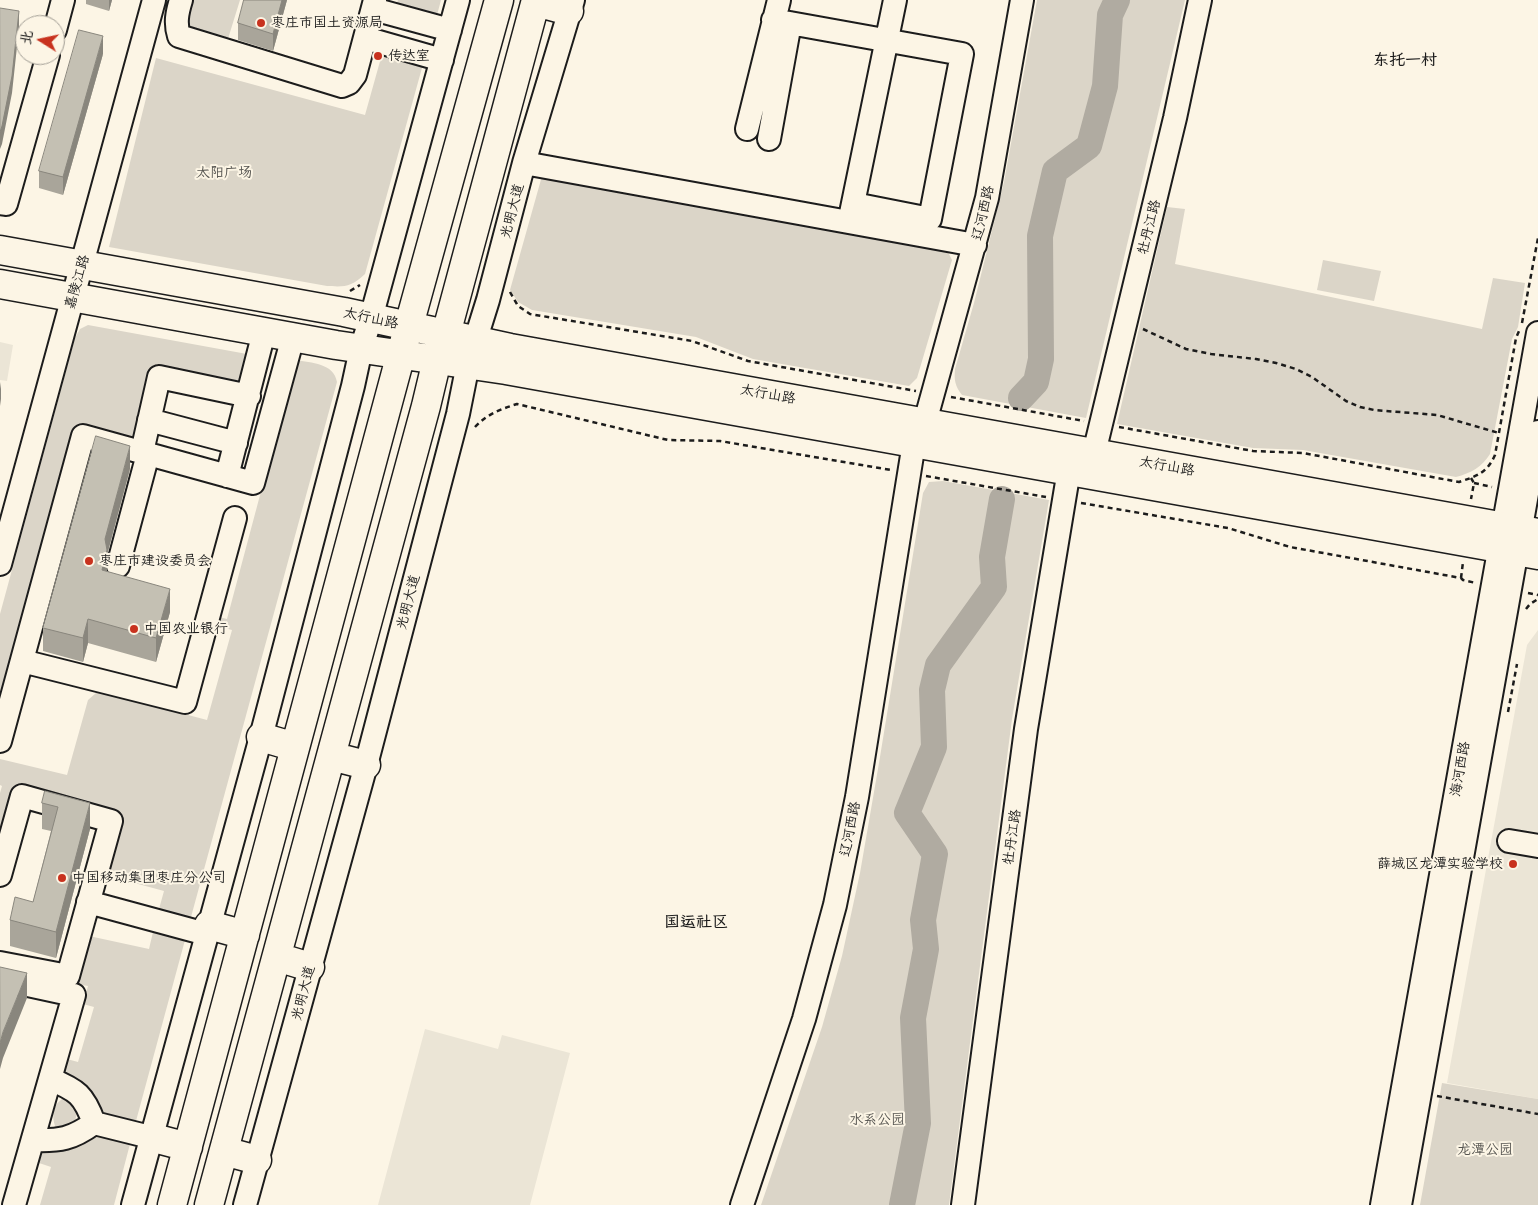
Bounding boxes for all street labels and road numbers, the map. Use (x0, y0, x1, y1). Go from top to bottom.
street label: 光明大道 (497, 182, 527, 240)
street label: 辽河西路 (969, 184, 997, 242)
street label: 牡丹江路 (1134, 198, 1164, 256)
street label: 嘉陵江路 (61, 253, 93, 311)
street label: 太行山路 (342, 304, 400, 332)
street label: 太行山路 (739, 381, 797, 407)
street label: 太行山路 (1138, 453, 1196, 479)
street label: 光明大道 (393, 573, 423, 631)
street label: 海河西路 (1447, 740, 1473, 798)
street label: 辽河西路 (836, 800, 864, 858)
street label: 牡丹江路 (1000, 808, 1024, 866)
street label: 光明大道 (288, 964, 318, 1022)

